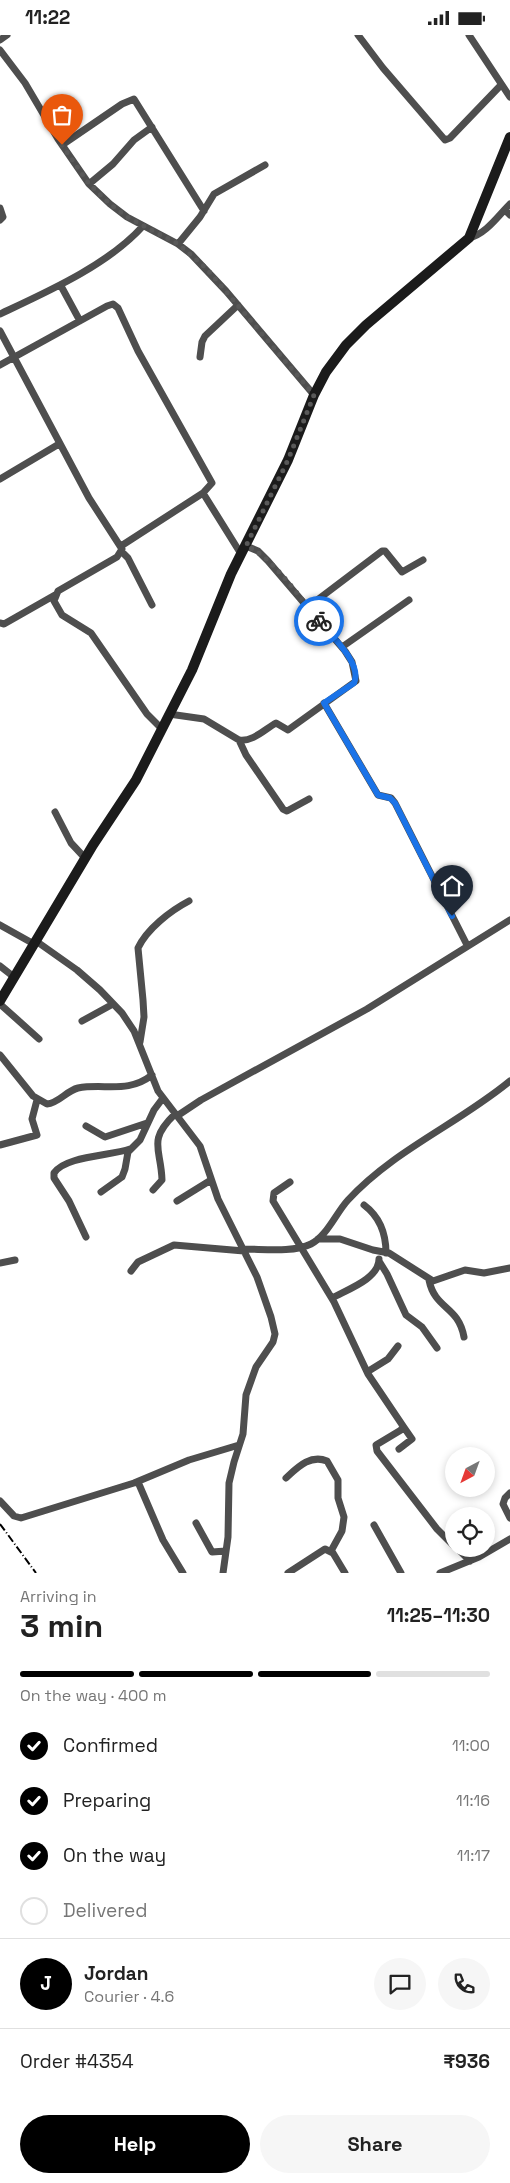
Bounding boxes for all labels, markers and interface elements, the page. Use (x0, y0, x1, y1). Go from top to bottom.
text: 11:22 (25, 5, 70, 30)
pin (41, 94, 83, 145)
icon: bag (48, 101, 76, 129)
courier (294, 596, 344, 646)
icon: bike (305, 607, 333, 635)
pin (431, 865, 473, 916)
icon: home (438, 872, 466, 900)
north arrow (445, 1447, 495, 1497)
map controls (445, 1447, 495, 1557)
button: locate (445, 1507, 495, 1557)
text: Arriving in (20, 1586, 97, 1607)
text: 11:25–11:30 (387, 1603, 490, 1628)
text: 3 min (20, 1606, 103, 1646)
text: On the way · 400 m (20, 1685, 166, 1706)
icon: check (20, 1732, 48, 1760)
text: Confirmed (63, 1733, 158, 1758)
text: 11:00 (452, 1735, 490, 1756)
icon: check (20, 1787, 48, 1815)
text: Preparing (63, 1788, 151, 1813)
text: 11:16 (456, 1790, 490, 1811)
icon: check (20, 1842, 48, 1870)
text: On the way (63, 1843, 166, 1868)
text: 11:17 (457, 1845, 490, 1866)
text: Delivered (63, 1898, 148, 1923)
button: chat (374, 1958, 426, 2010)
button: phone (438, 1958, 490, 2010)
text: Jordan (84, 1961, 149, 1986)
text: J (40, 1971, 52, 1996)
text: Courier · 4.6 (84, 1986, 174, 2007)
text: Order #4354 (20, 2049, 134, 2074)
text: ₹936 (443, 2049, 490, 2074)
button: Help (20, 2115, 250, 2173)
button: Share (260, 2115, 490, 2173)

